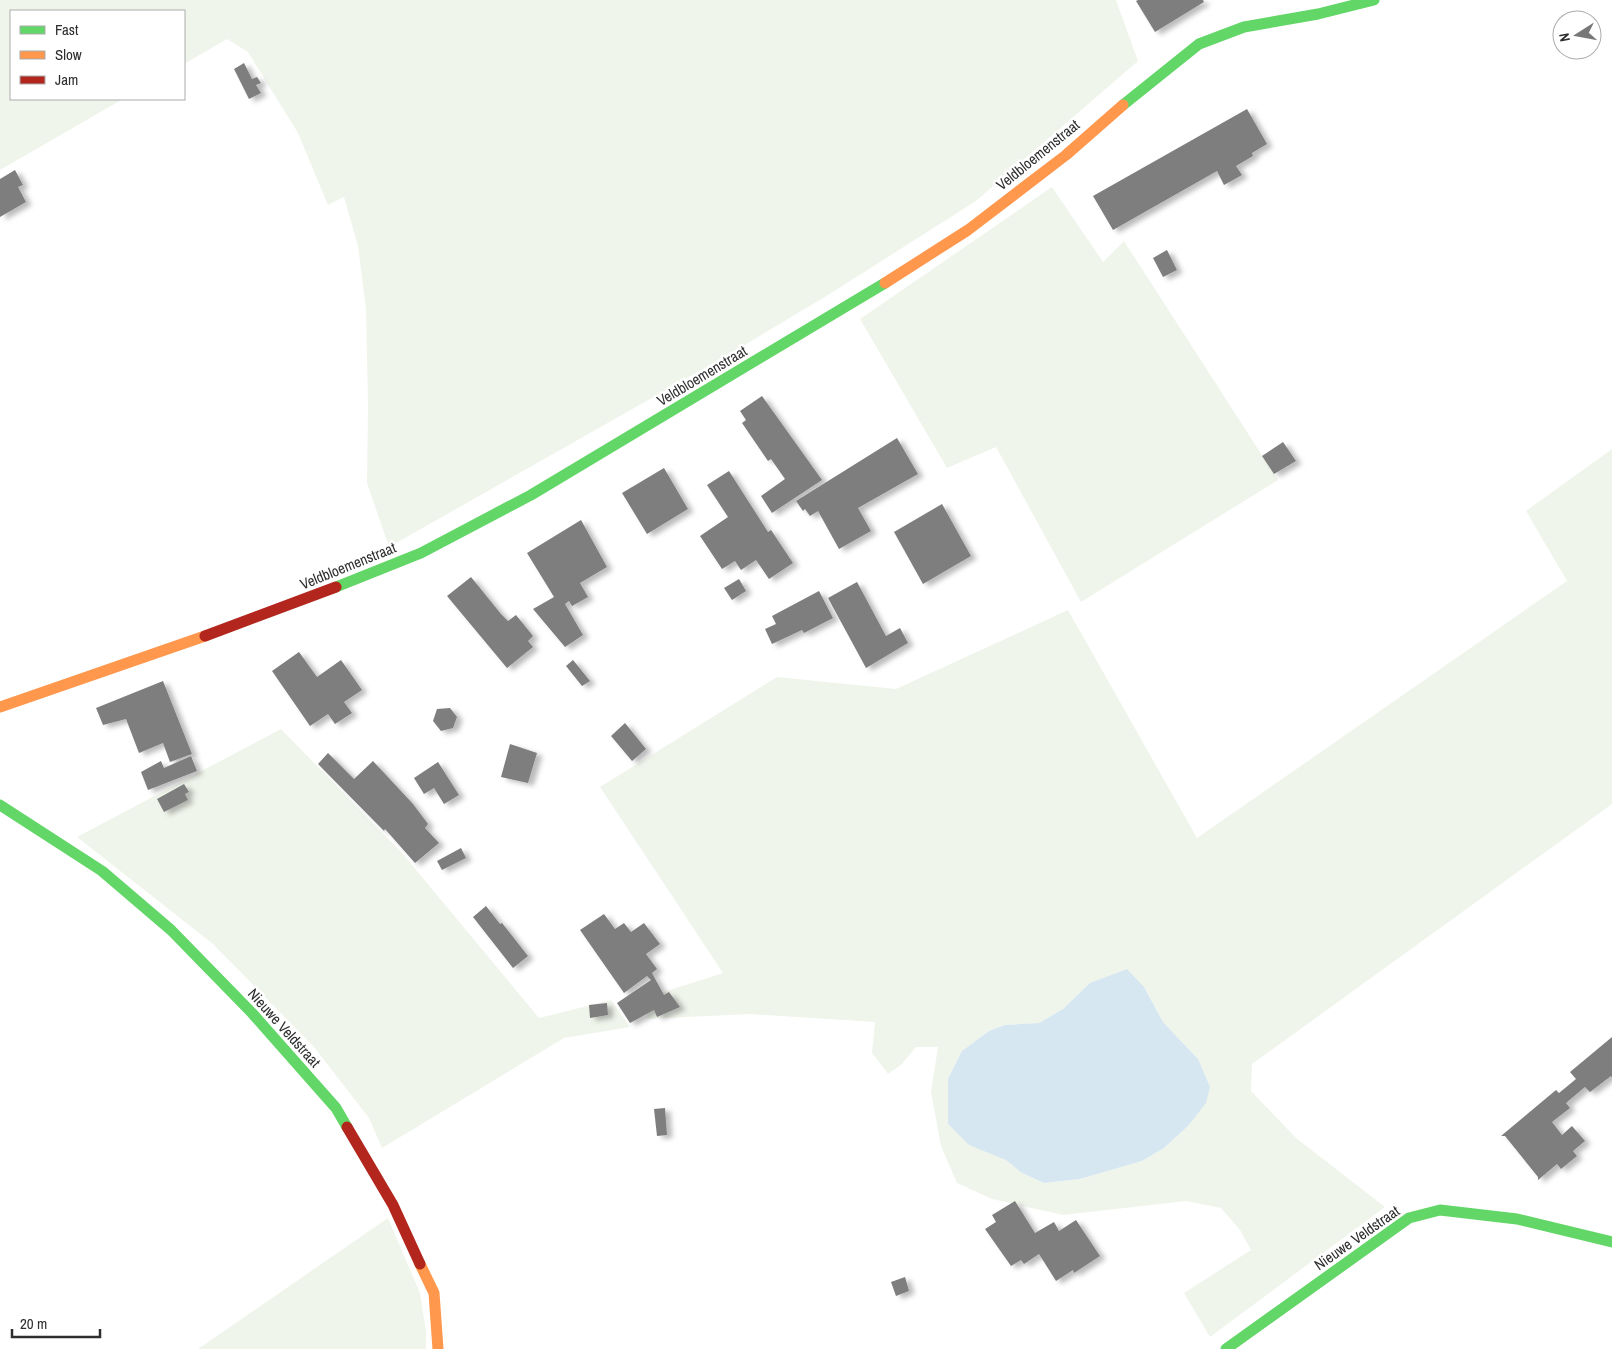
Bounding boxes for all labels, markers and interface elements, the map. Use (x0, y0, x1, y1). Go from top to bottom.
legend (10, 10, 185, 100)
north arrow (1552, 10, 1602, 60)
text: Fast (55, 19, 79, 40)
text: N (1555, 32, 1574, 43)
text: Slow (55, 44, 82, 65)
text: Jam (55, 69, 78, 90)
street label: Veldbloemenstraat (991, 114, 1084, 195)
street label: Veldbloemenstraat (653, 340, 751, 411)
street label: Veldbloemenstraat (297, 537, 400, 594)
street label: Nieuwe Veldstraat (243, 984, 326, 1072)
street label: Nieuwe Veldstraat (1310, 1200, 1404, 1275)
scale bar (12, 1306, 100, 1338)
text: 20 m (20, 1313, 47, 1334)

